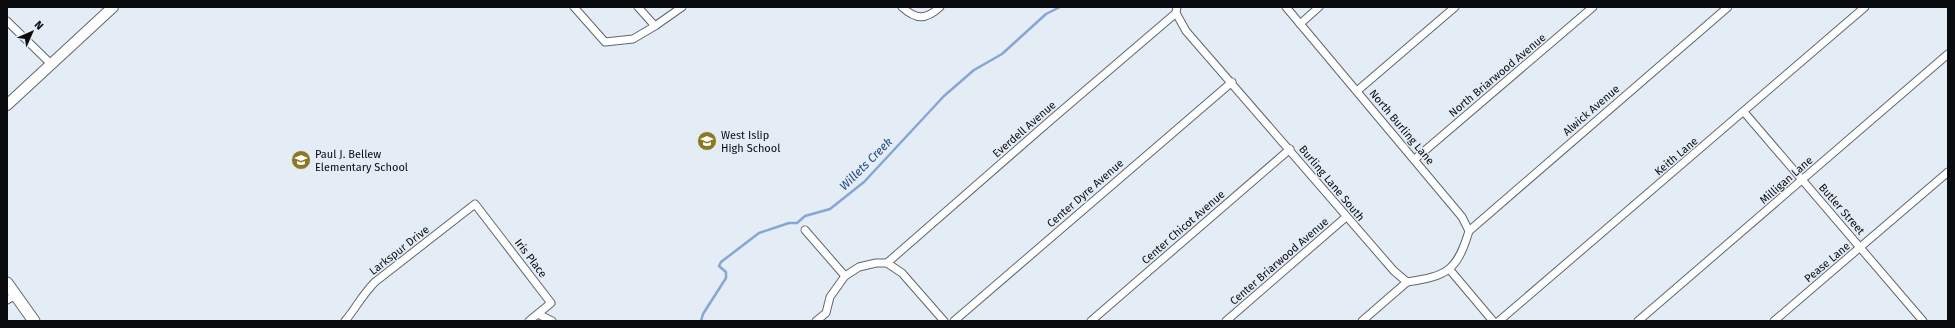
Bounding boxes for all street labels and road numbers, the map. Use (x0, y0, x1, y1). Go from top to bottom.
street label: North Briarwood Avenue (1446, 31, 1548, 120)
street label: Alwick Avenue (1560, 82, 1622, 139)
street label: North Burling Lane (1366, 87, 1437, 168)
street label: Everdell Avenue (990, 98, 1059, 160)
street label: Keith Lane (1652, 135, 1701, 178)
street label: Burling Lane South (1296, 143, 1367, 224)
street label: Milligan Lane (1757, 154, 1815, 207)
street label: Center Dyre Avenue (1044, 157, 1126, 230)
street label: Butler Street (1816, 181, 1867, 237)
street label: Center Chicot Avenue (1139, 188, 1228, 267)
street label: Center Briarwood Avenue (1227, 215, 1331, 308)
street label: Larkspur Drive (367, 223, 432, 278)
street label: Iris Place (512, 236, 549, 280)
street label: Pease Lane (1802, 240, 1853, 285)

